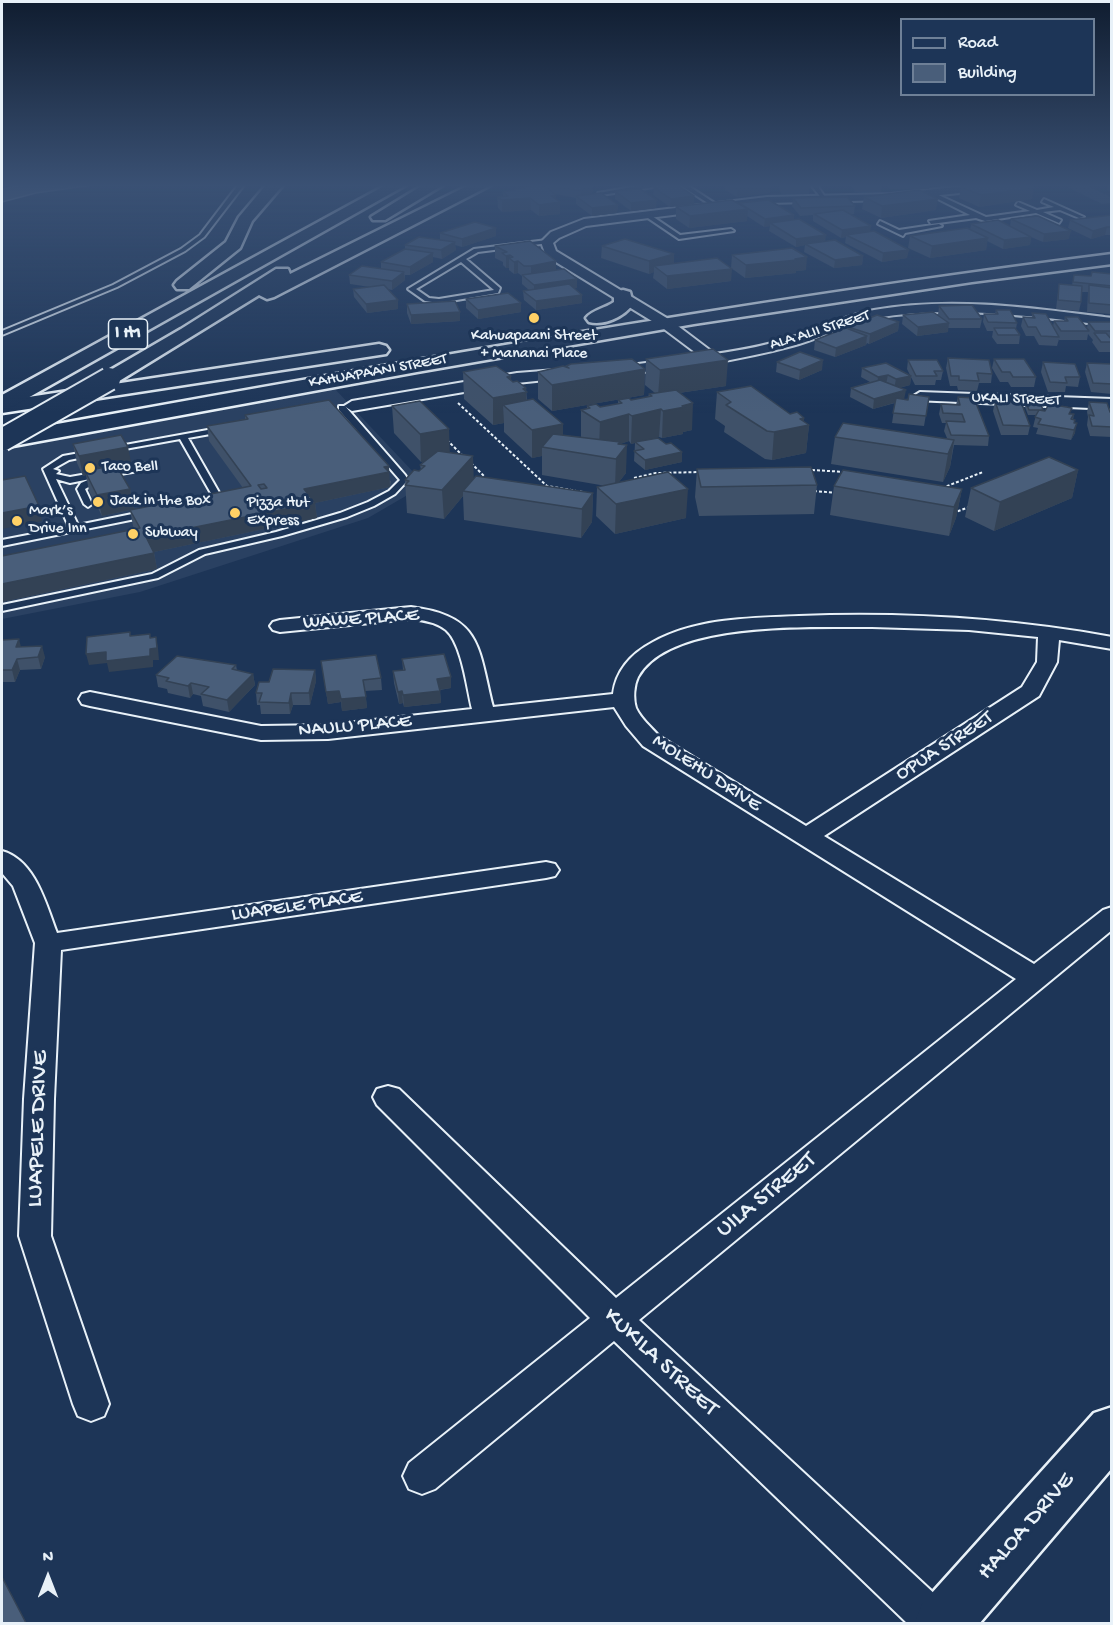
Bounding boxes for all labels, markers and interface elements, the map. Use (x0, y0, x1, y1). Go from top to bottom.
legend (900, 18, 1095, 96)
text: Road (958, 33, 997, 54)
text: Building (958, 63, 1017, 84)
street label: ALA ALII STREET (768, 307, 872, 355)
marker: Kahuapaani Street + Mananai Place (527, 311, 541, 325)
road number: I H1 (108, 319, 148, 349)
place label: Kahuapaani Street + Mananai Place (471, 327, 597, 365)
street label: KAHUAPAANI STREET (307, 350, 449, 394)
street label: UKALI STREET (971, 389, 1061, 411)
place label: Taco Bell (102, 458, 158, 478)
marker: Taco Bell (83, 461, 97, 475)
place label: Jack in the Box (110, 492, 211, 512)
place label: Pizza Hut Express (247, 494, 309, 532)
marker: Jack in the Box (91, 495, 105, 509)
place label: Mark’s Drive Inn (29, 502, 87, 540)
marker: Pizza Hut Express (228, 506, 242, 520)
marker: Mark’s Drive Inn (10, 514, 24, 528)
place label: Subway (145, 524, 198, 544)
marker: Subway (126, 527, 140, 541)
street label: WAWE PLACE (302, 604, 420, 636)
street label: OPUA STREET (892, 707, 998, 787)
street label: NAULU PLACE (297, 710, 413, 744)
street label: MOLEHU DRIVE (647, 730, 765, 818)
street label: LUAPELE PLACE (230, 886, 364, 928)
street label: LUAPELE DRIVE (22, 1050, 56, 1208)
street label: UILA STREET (711, 1147, 823, 1245)
street label: KUKILA STREET (597, 1302, 723, 1424)
street label: HALOA DRIVE (972, 1467, 1082, 1587)
north arrow (18, 1547, 78, 1607)
text: N (43, 1549, 53, 1568)

